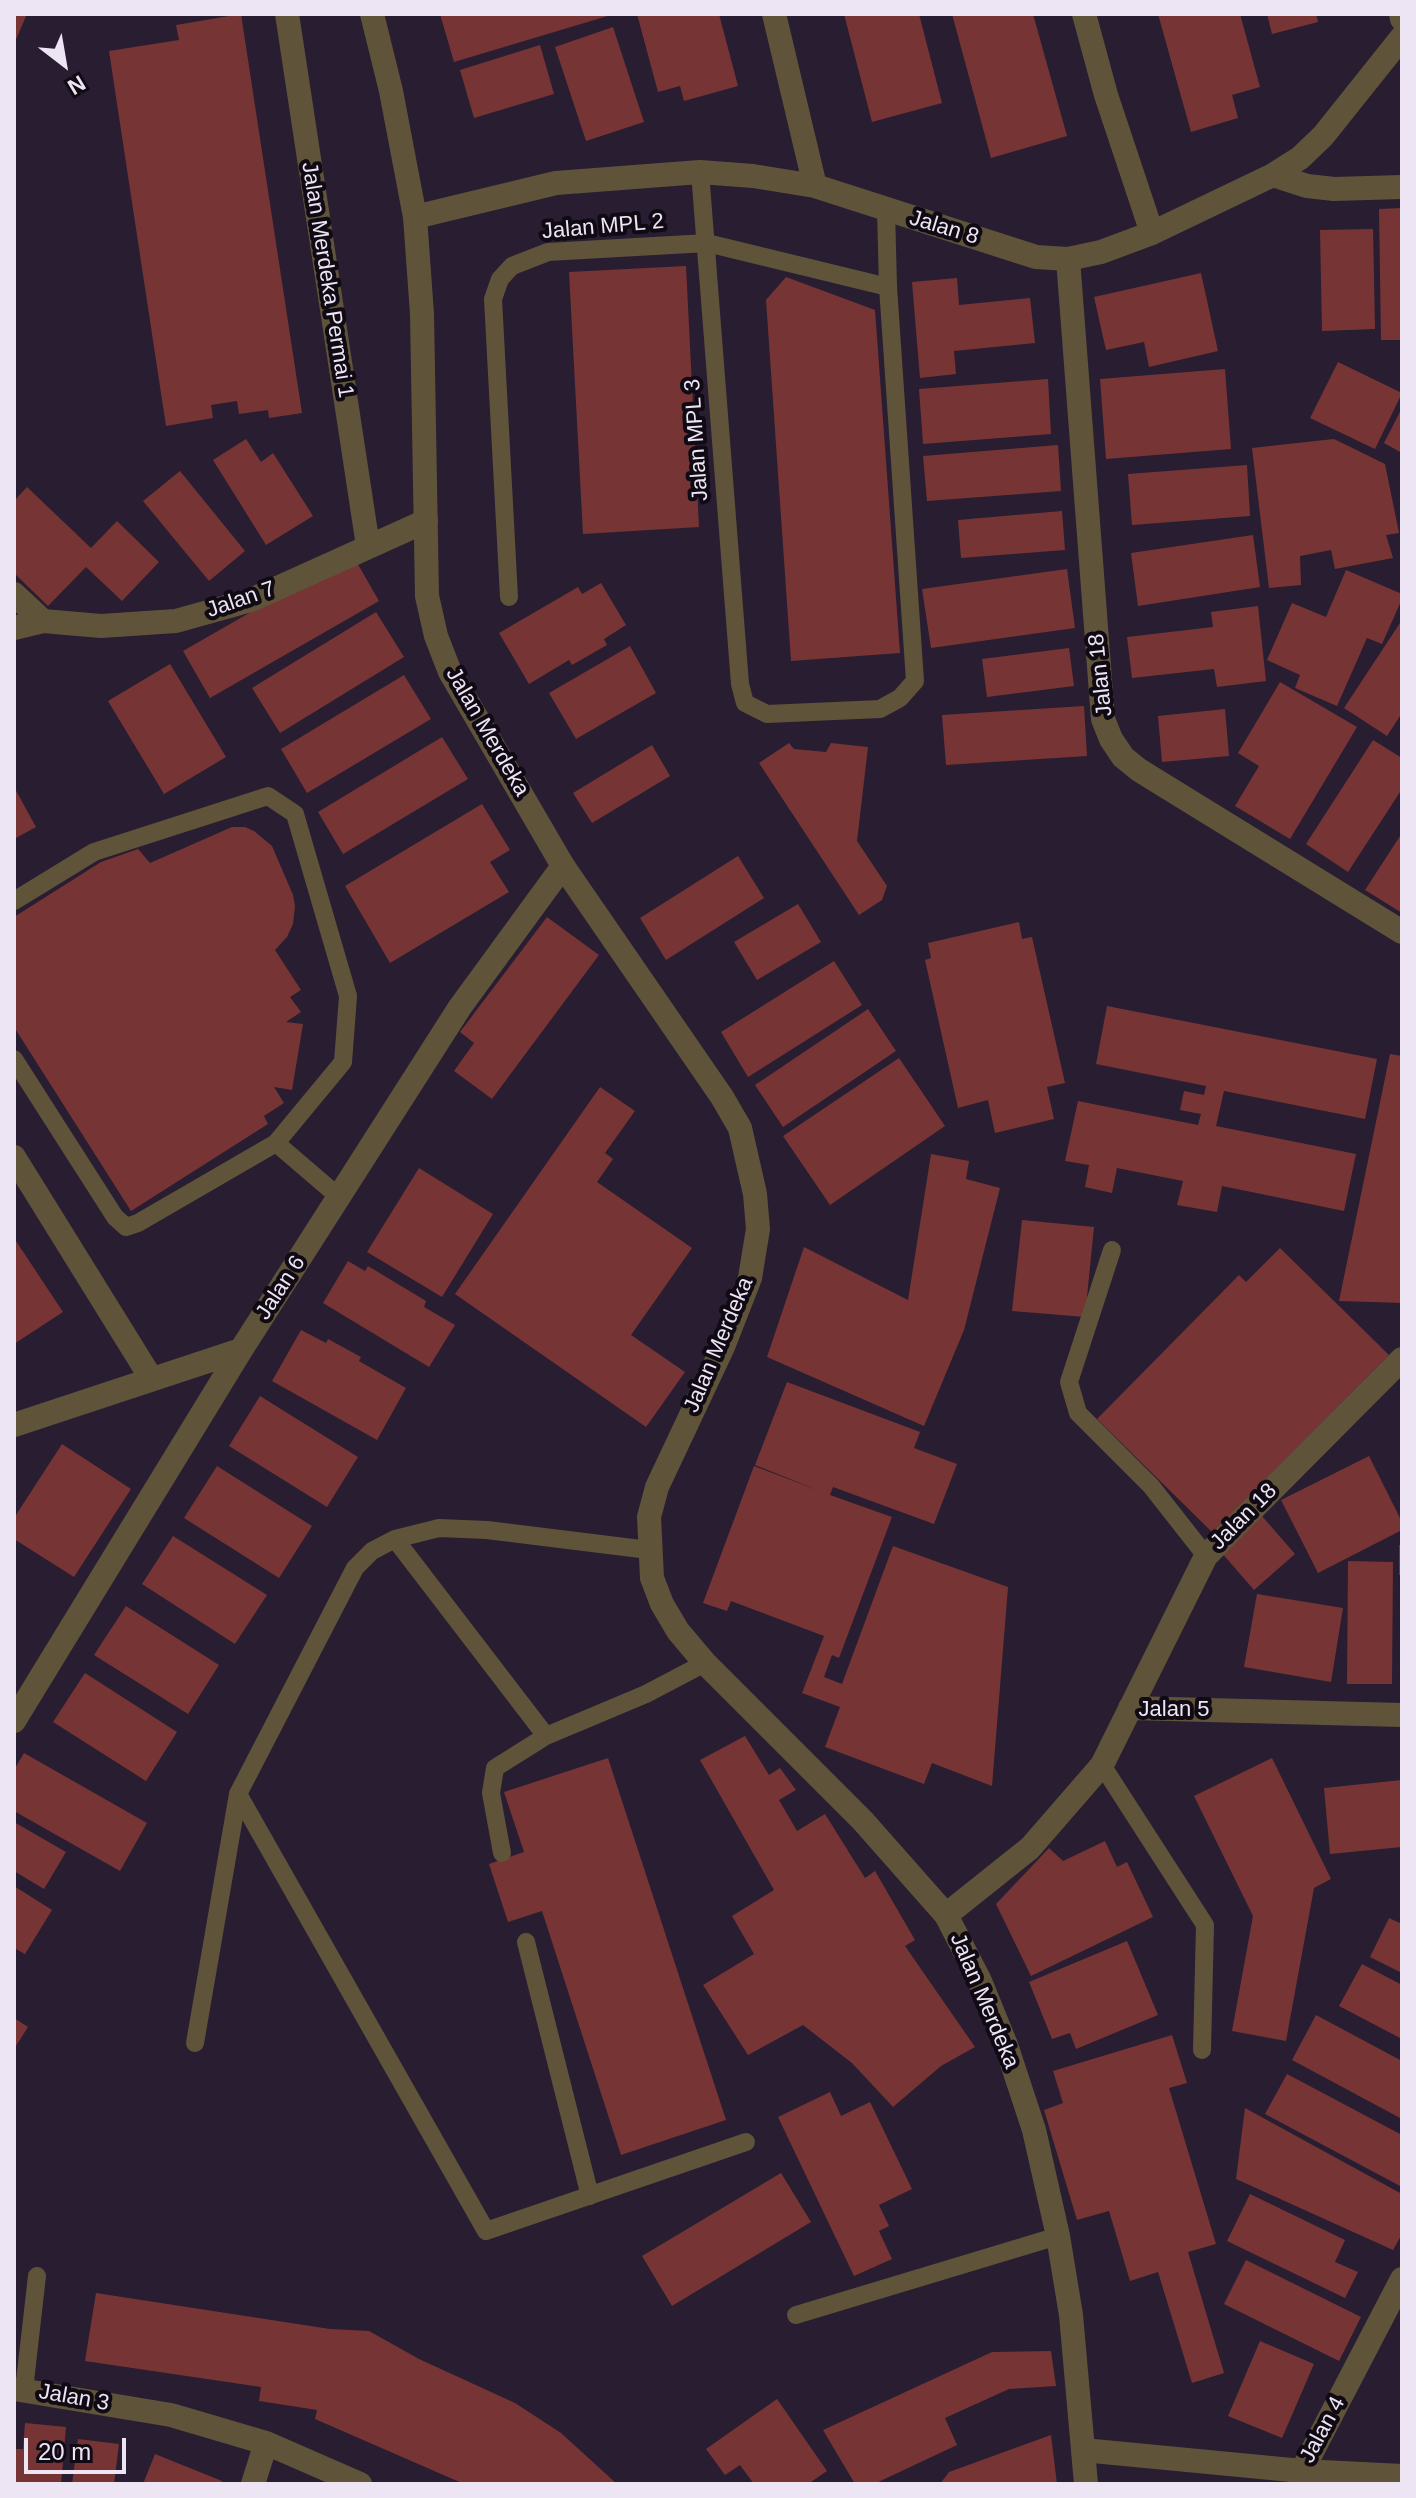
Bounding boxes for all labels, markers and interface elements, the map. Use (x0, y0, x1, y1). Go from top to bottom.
north arrow (24, 24, 104, 104)
text: N (63, 70, 90, 100)
street label: Jalan Merdeka Permai 1 (295, 160, 359, 400)
street label: Jalan 8 (906, 205, 982, 251)
street label: Jalan MPL 2 (541, 209, 665, 245)
street label: Jalan MPL 3 (680, 378, 714, 502)
street label: Jalan 7 (203, 576, 279, 624)
street label: Jalan 18 (1084, 632, 1118, 718)
street label: Jalan Merdeka (439, 663, 535, 801)
street label: Jalan 6 (251, 1251, 311, 1325)
street label: Jalan Merdeka (679, 1273, 759, 1417)
street label: Jalan 18 (1205, 1478, 1283, 1556)
street label: Jalan 5 (1139, 1697, 1209, 1723)
street label: Jalan Merdeka (944, 1929, 1024, 2073)
street label: Jalan 3 (37, 2379, 111, 2417)
street label: Jalan 4 (1295, 2392, 1351, 2468)
scale bar (28, 2422, 130, 2472)
text: 20 m (38, 2438, 91, 2465)

